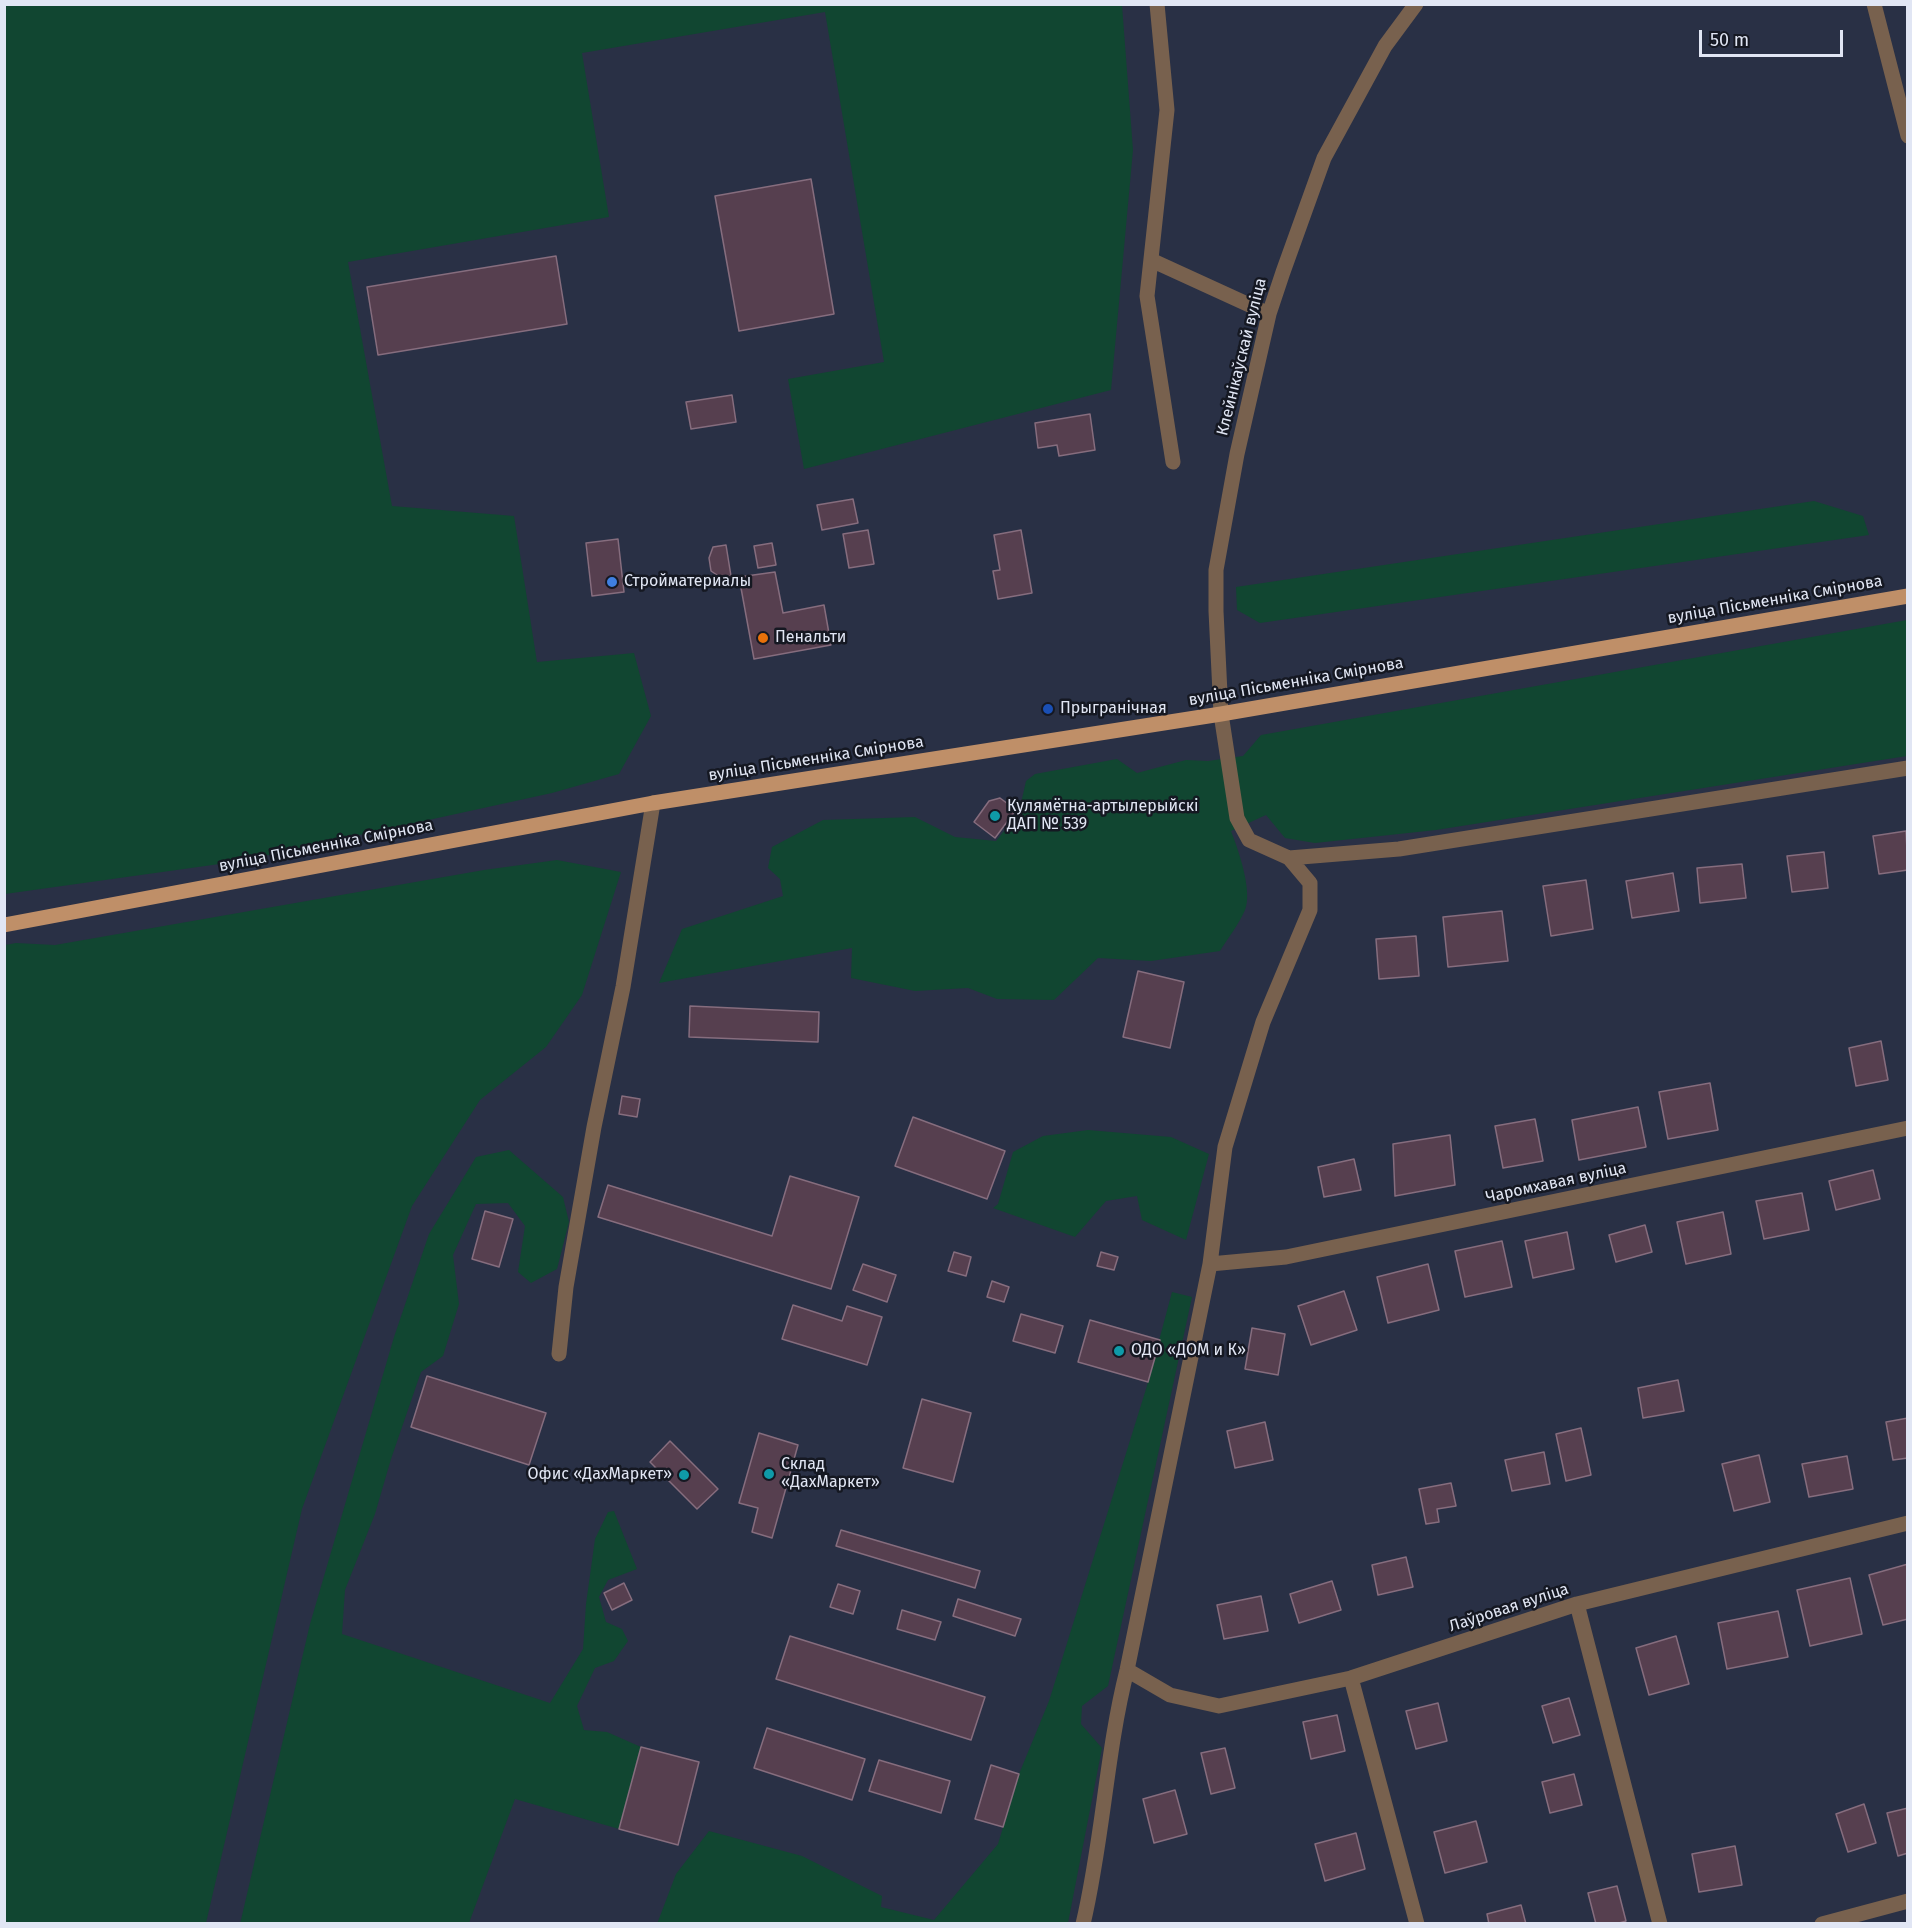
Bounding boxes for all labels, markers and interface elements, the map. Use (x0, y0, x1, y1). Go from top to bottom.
scale bar (1702, 18, 1846, 56)
text: 50 m (1710, 29, 1749, 51)
street label: Клейнікаўскай вуліца (1213, 276, 1271, 438)
place label: Стройматериалы (624, 572, 751, 592)
street label: вуліца Пісьменніка Смірнова (1666, 572, 1884, 628)
marker: Стройматериалы (605, 575, 619, 589)
place label: Пенальти (775, 628, 846, 648)
marker: Пенальти (756, 631, 770, 645)
street label: вуліца Пісьменніка Смірнова (1187, 654, 1405, 710)
place label: Прыгранічная (1060, 699, 1167, 719)
marker: Прыгранічная (1041, 702, 1055, 716)
street label: вуліца Пісьменніка Смірнова (707, 732, 925, 786)
place label: Кулямётна-артылерыйскі ДАП № 539 (1007, 797, 1199, 835)
marker: Кулямётна-артылерыйскі ДАП № 539 (988, 809, 1002, 823)
street label: вуліца Пісьменніка Смірнова (217, 816, 435, 876)
street label: Чаромхавая вуліца (1484, 1159, 1628, 1207)
place label: ОДО «ДОМ и К» (1131, 1341, 1246, 1361)
marker: ОДО «ДОМ и К» (1112, 1344, 1126, 1358)
place label: Склад «ДахМаркет» (781, 1455, 880, 1493)
place label: Офис «ДахМаркет» (528, 1465, 672, 1485)
marker: Склад «ДахМаркет» (762, 1467, 776, 1481)
marker: Офис «ДахМаркет» (677, 1468, 691, 1482)
street label: Лаўровая вуліца (1447, 1580, 1571, 1636)

